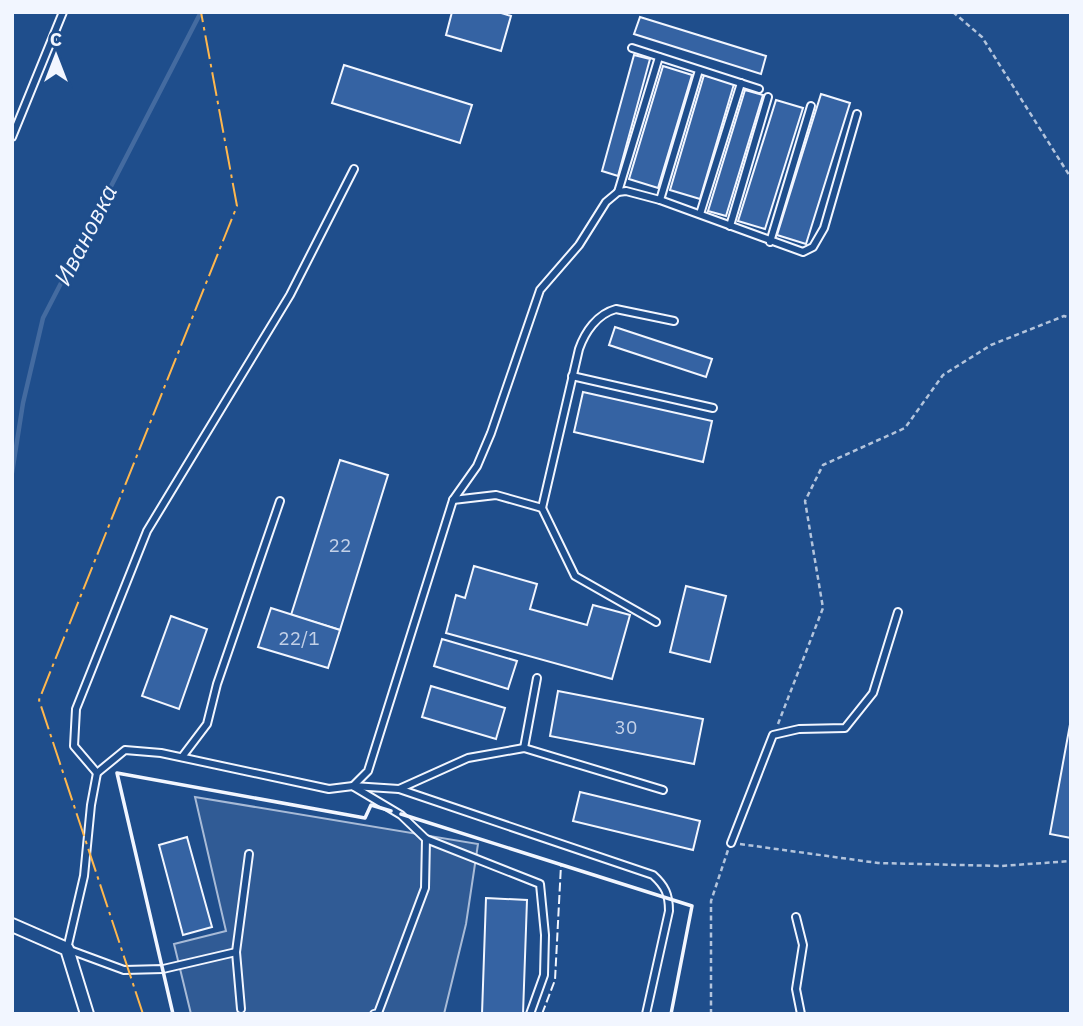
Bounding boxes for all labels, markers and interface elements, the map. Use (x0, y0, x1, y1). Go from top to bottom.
north arrow (21, 21, 91, 91)
text: С (50, 27, 62, 51)
water label: Ивановка (46, 179, 124, 290)
house number: 22 (329, 533, 351, 557)
house number: 22/1 (278, 626, 320, 650)
house number: 30 (615, 715, 637, 739)

